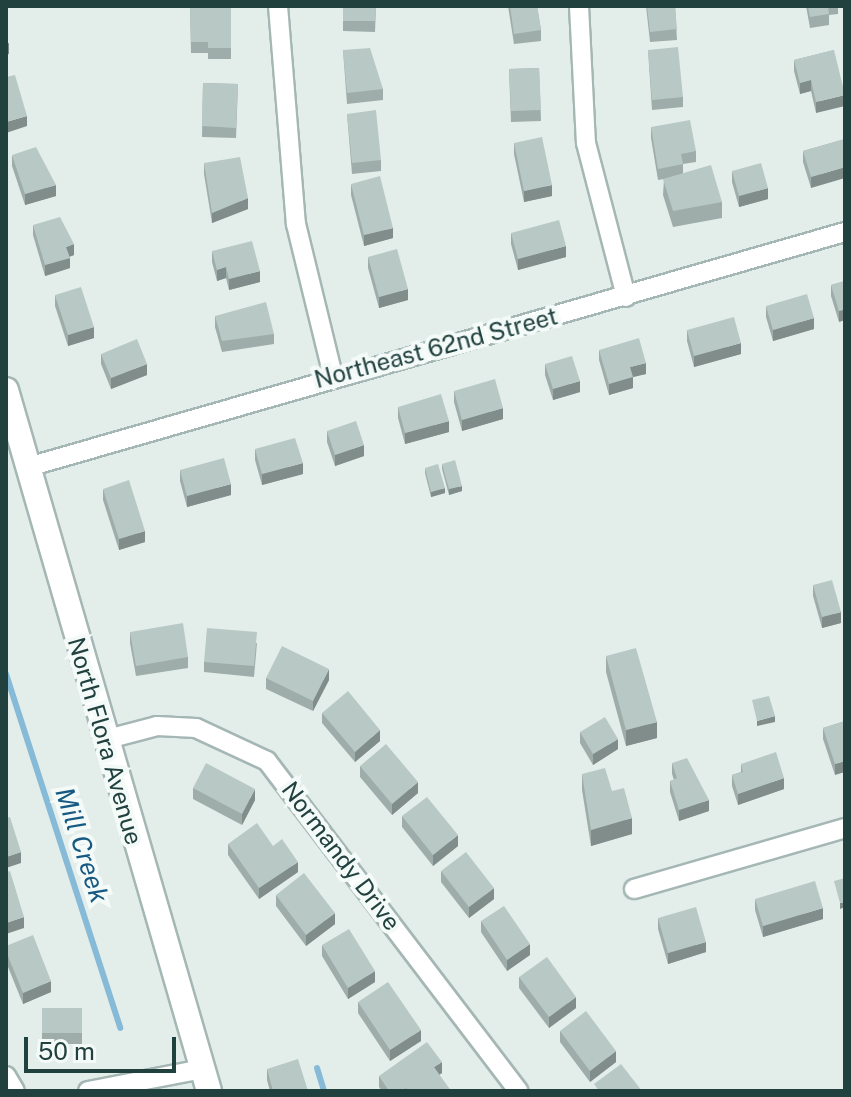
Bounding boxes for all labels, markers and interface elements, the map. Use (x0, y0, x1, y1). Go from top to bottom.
street label: Northeast 62nd Street (311, 302, 561, 394)
street label: North Flora Avenue (62, 634, 148, 848)
street label: Normandy Drive (276, 776, 406, 936)
water label: Mill Creek (49, 783, 115, 907)
scale bar (28, 1021, 180, 1071)
text: 50 m (38, 1037, 95, 1065)

